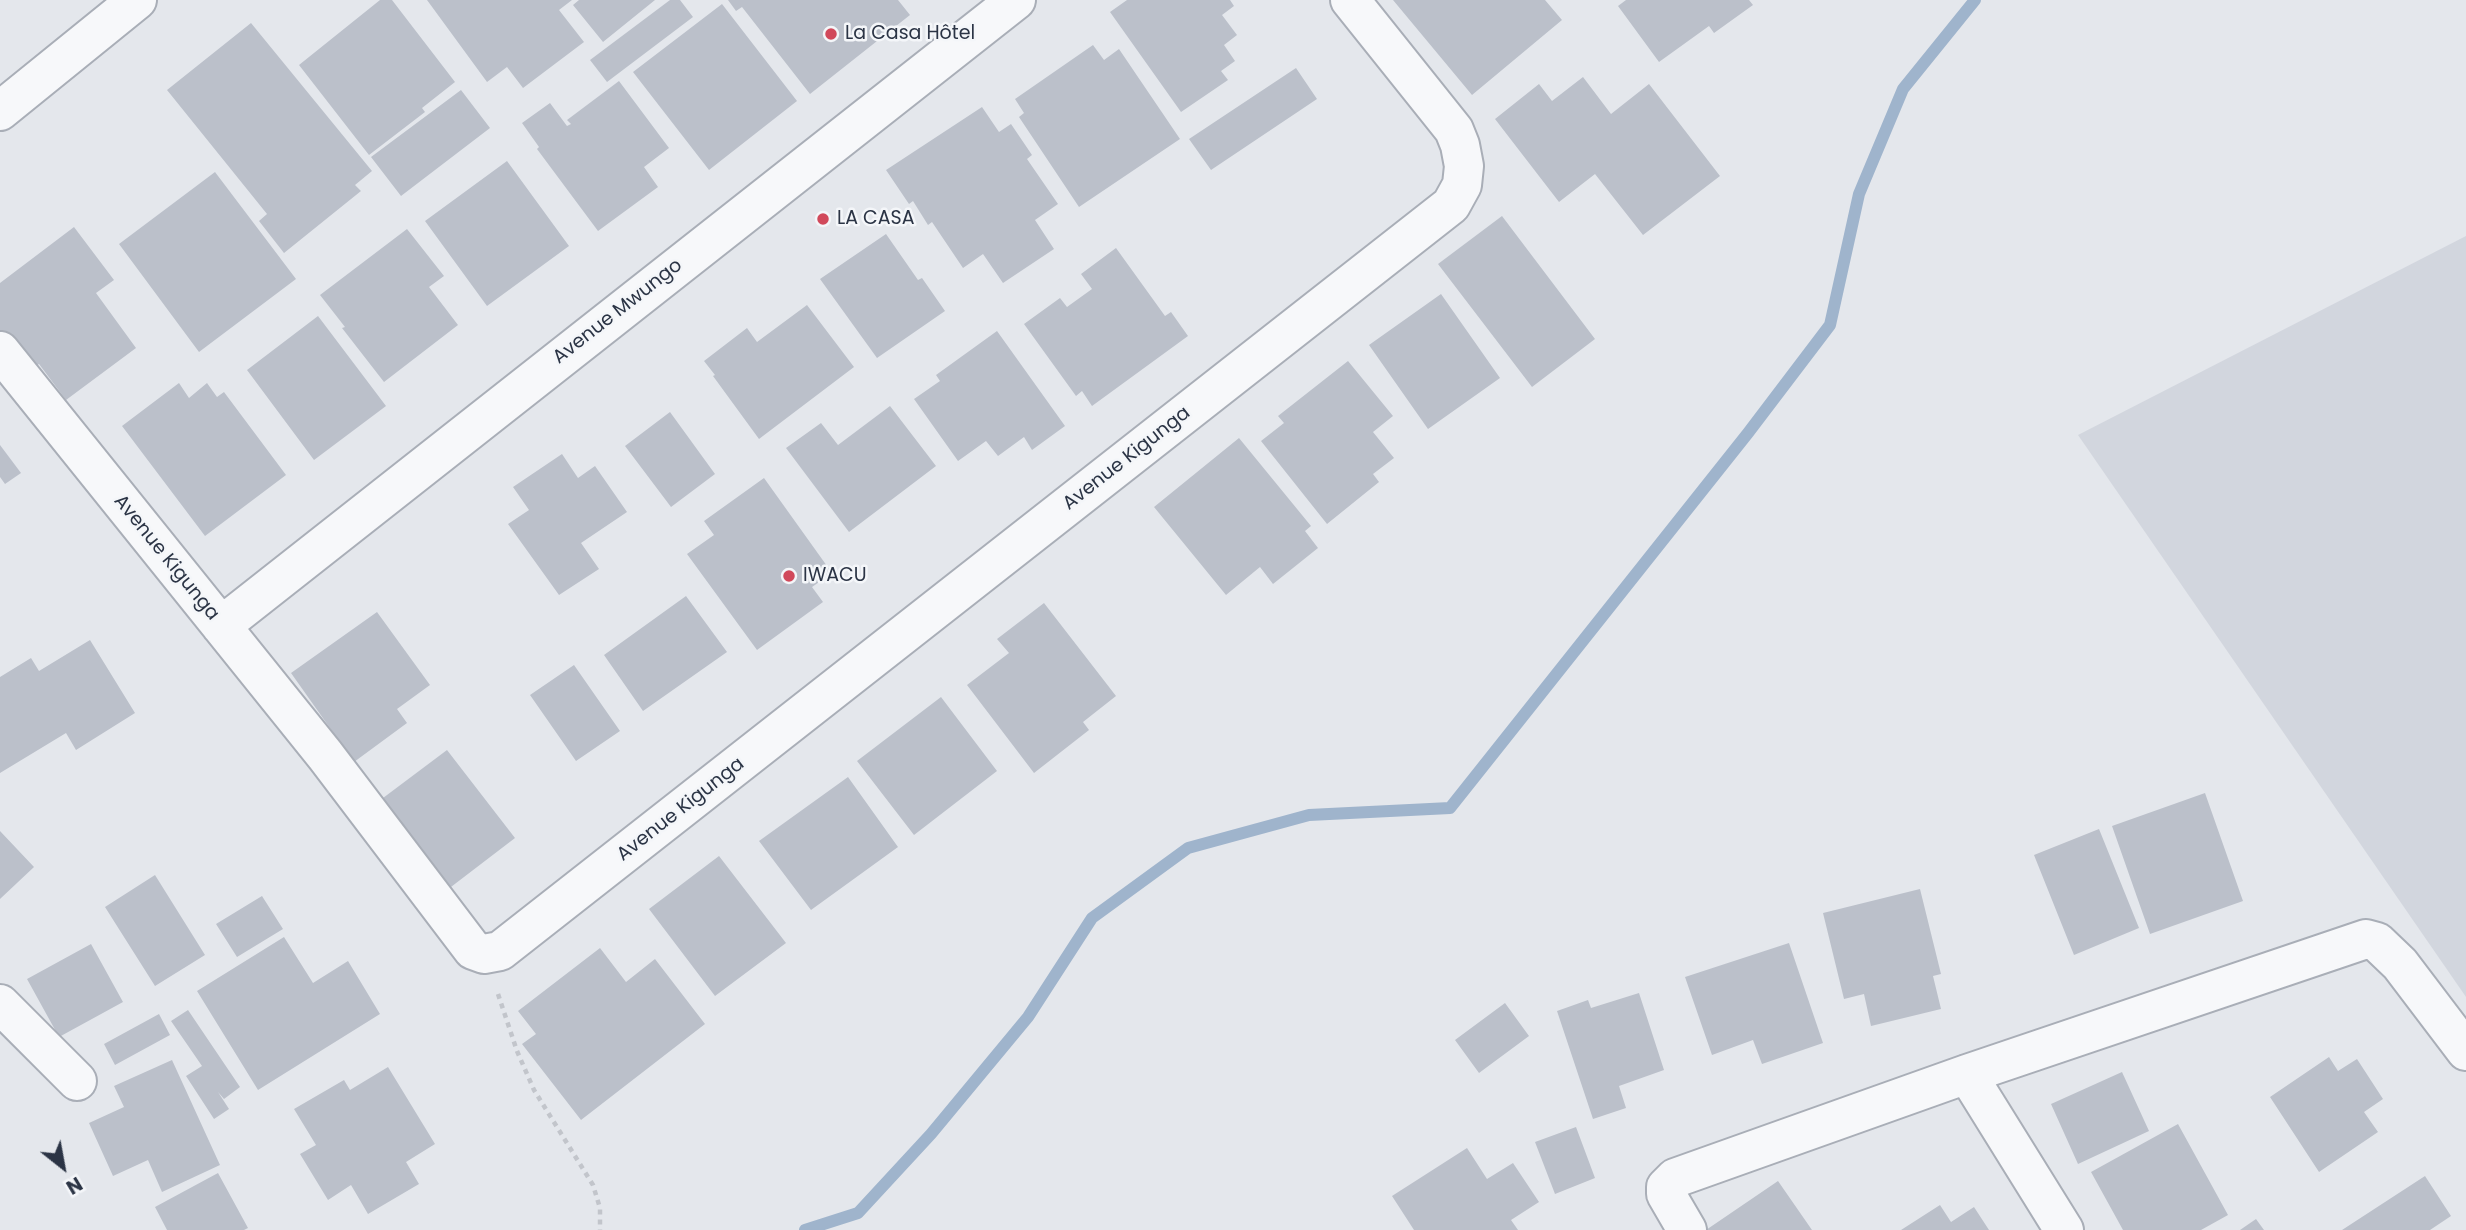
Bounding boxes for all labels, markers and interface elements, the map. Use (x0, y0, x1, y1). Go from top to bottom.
place label: La Casa Hôtel (845, 23, 975, 45)
marker: La Casa Hôtel (823, 26, 839, 42)
place label: LA CASA (837, 208, 915, 230)
marker: LA CASA (815, 211, 831, 227)
street label: Avenue Mwungo (549, 254, 687, 370)
street label: Avenue Kigunga (1059, 402, 1195, 516)
street label: Avenue Kigunga (108, 490, 224, 626)
place label: IWACU (803, 565, 867, 587)
marker: IWACU (781, 568, 797, 584)
street label: Avenue Kigunga (613, 753, 749, 867)
north arrow (28, 1132, 98, 1202)
text: N (61, 1170, 87, 1201)

